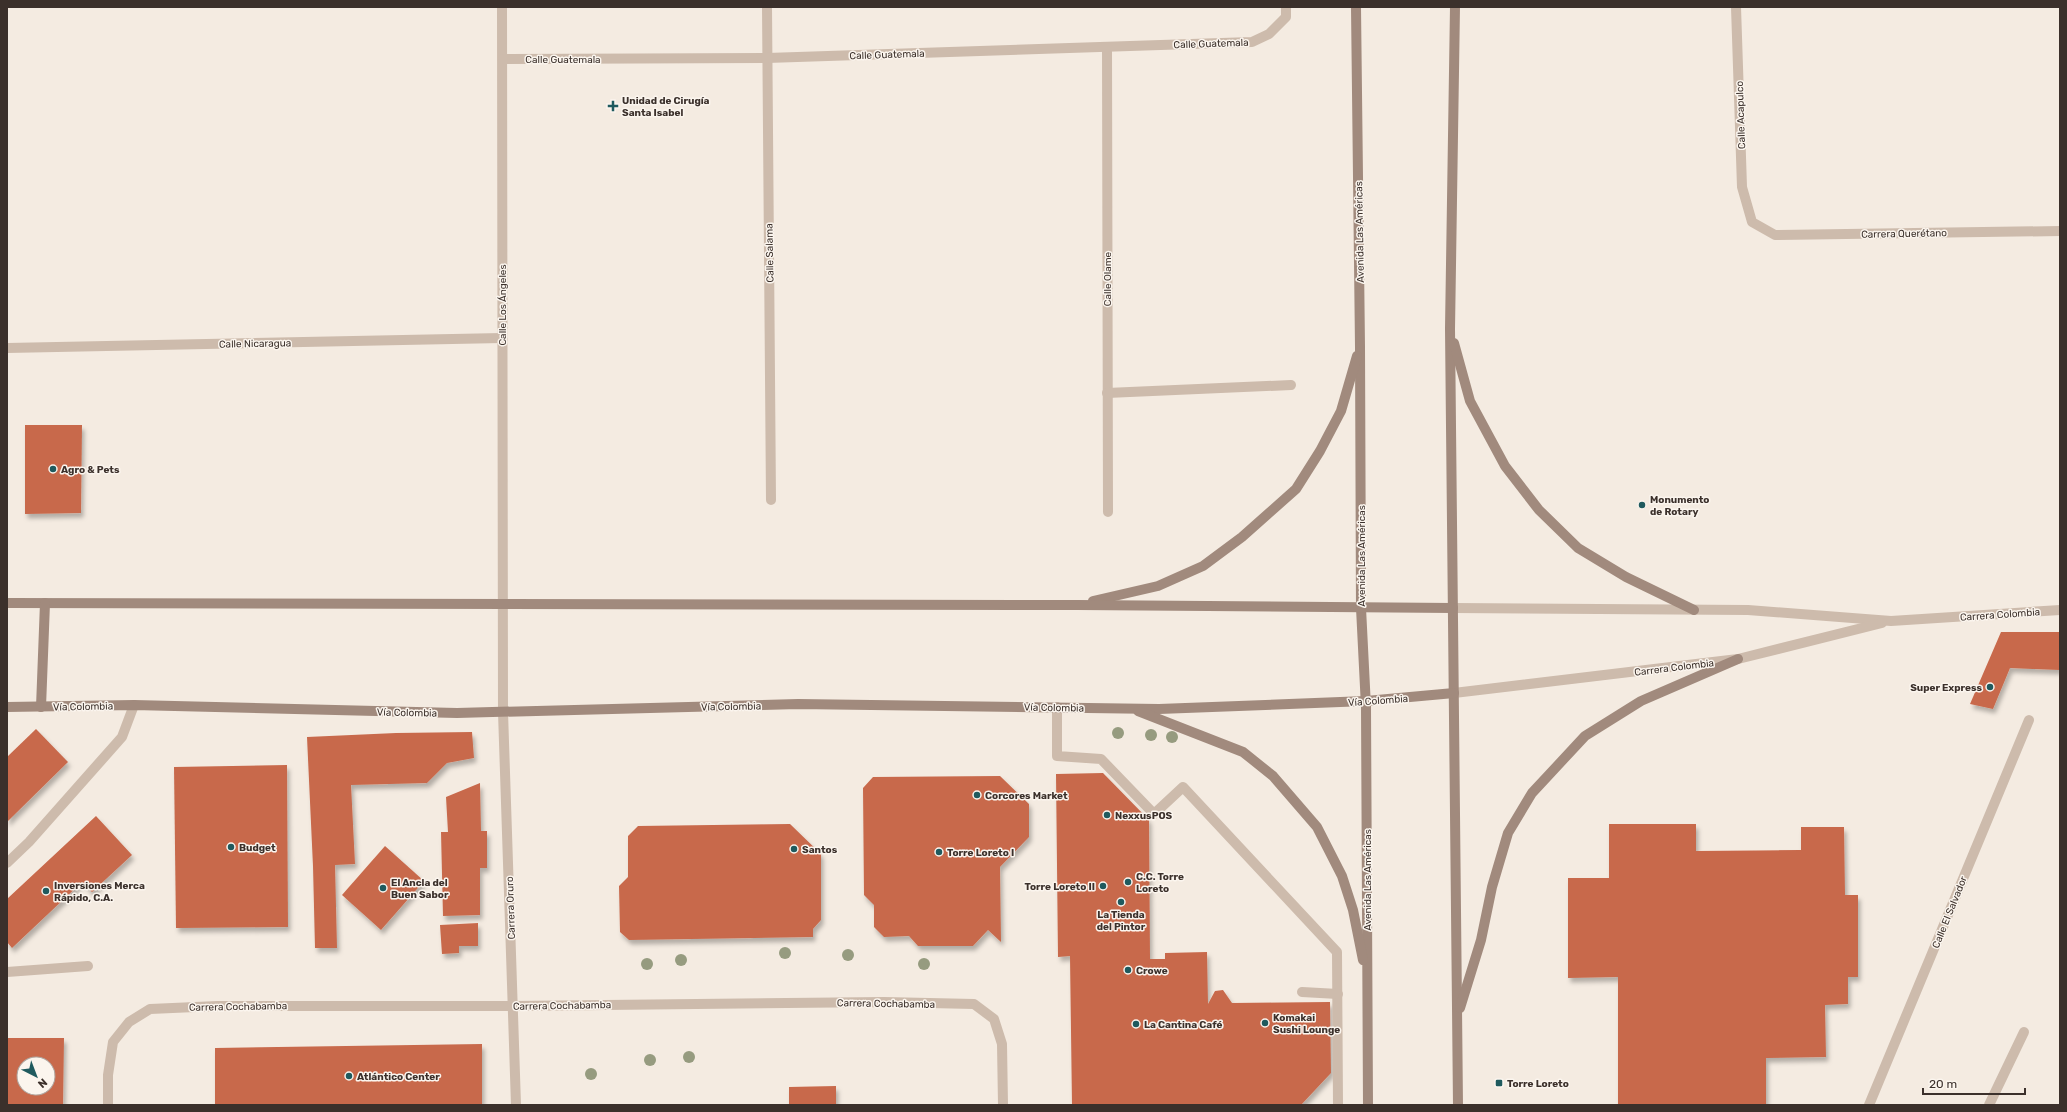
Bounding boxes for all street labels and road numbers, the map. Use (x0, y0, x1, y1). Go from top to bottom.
street label: Calle Guatemala (1173, 37, 1249, 51)
street label: Calle Guatemala (849, 48, 925, 62)
street label: Calle Guatemala (525, 54, 601, 66)
street label: Calle Acapulco (1734, 80, 1748, 149)
street label: Avenida Las Américas (1353, 181, 1367, 283)
street label: Calle Salama (763, 223, 777, 283)
street label: Carrera Querétano (1861, 227, 1947, 241)
street label: Calle Olame (1102, 251, 1114, 306)
street label: Calle Los Ángeles (497, 264, 509, 346)
street label: Calle Nicaragua (219, 337, 291, 351)
street label: Avenida Las Américas (1356, 505, 1368, 607)
street label: Carrera Colombia (1960, 606, 2041, 624)
street label: Carrera Colombia (1634, 657, 1715, 679)
street label: Vía Colombia (1348, 693, 1409, 709)
street label: Vía Colombia (53, 700, 113, 714)
street label: Vía Colombia (701, 700, 761, 714)
street label: Vía Colombia (1024, 701, 1084, 715)
street label: Vía Colombia (377, 706, 437, 720)
street label: Avenida Las Américas (1362, 829, 1374, 931)
street label: Calle El Salvador (1930, 874, 1970, 950)
street label: Carrera Oruro (504, 876, 518, 940)
street label: Carrera Cochabamba (837, 997, 935, 1011)
street label: Carrera Cochabamba (513, 999, 611, 1013)
street label: Carrera Cochabamba (189, 1000, 287, 1014)

